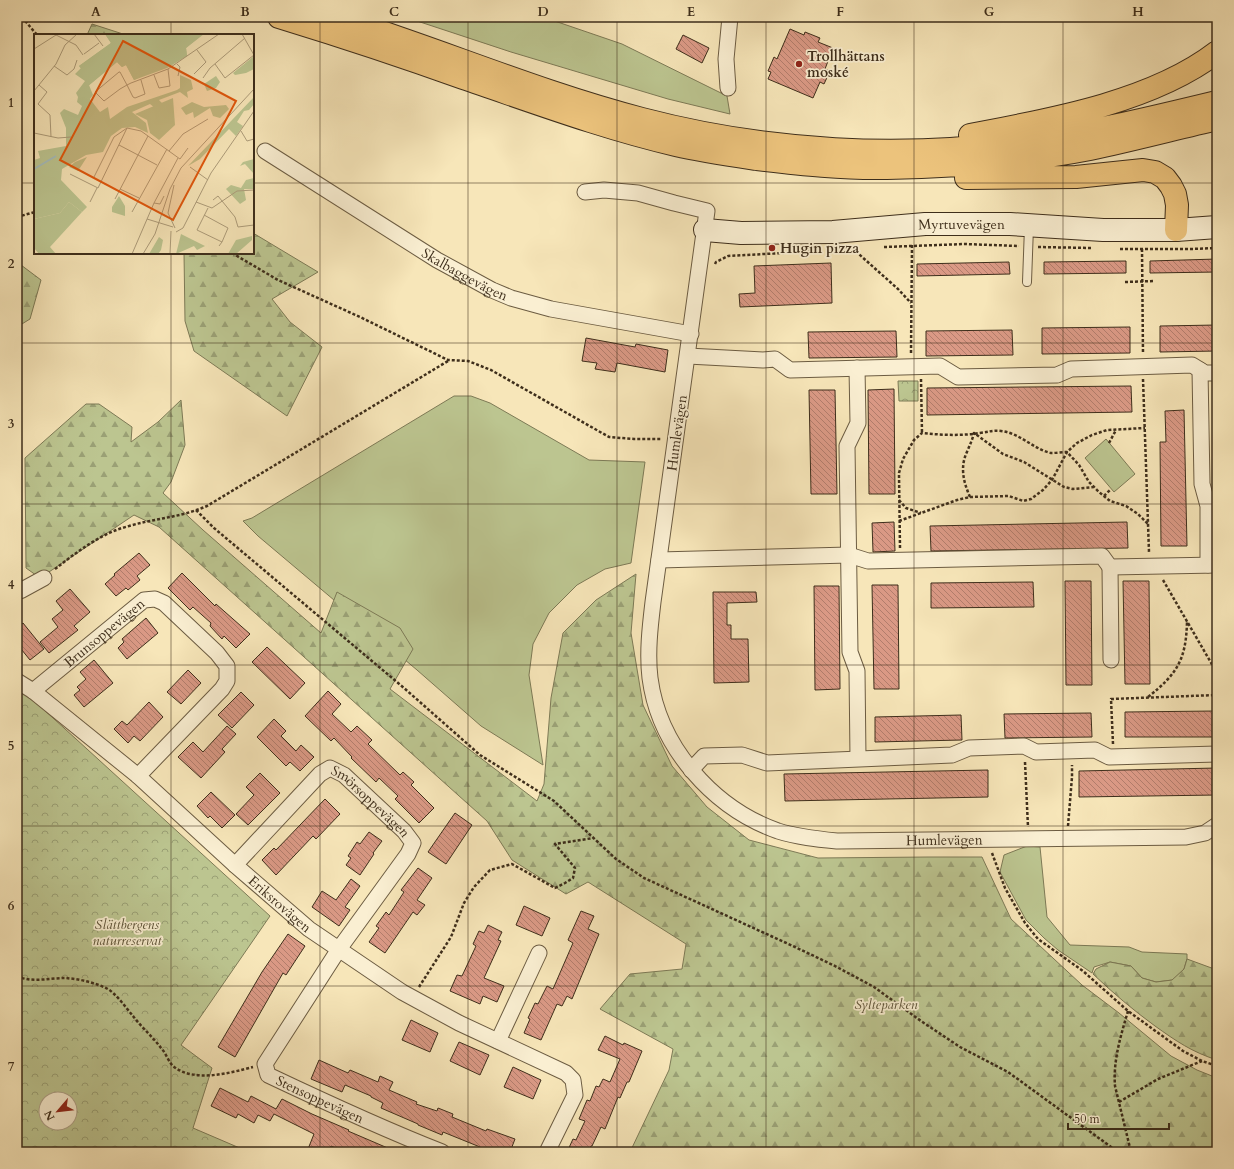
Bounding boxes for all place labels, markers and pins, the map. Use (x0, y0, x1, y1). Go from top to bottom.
place label: Trollhättans moské (807, 47, 885, 82)
marker: Trollhättans moské (794, 59, 804, 69)
place label: Hugin pizza (780, 239, 859, 258)
marker: Hugin pizza (767, 243, 777, 253)

